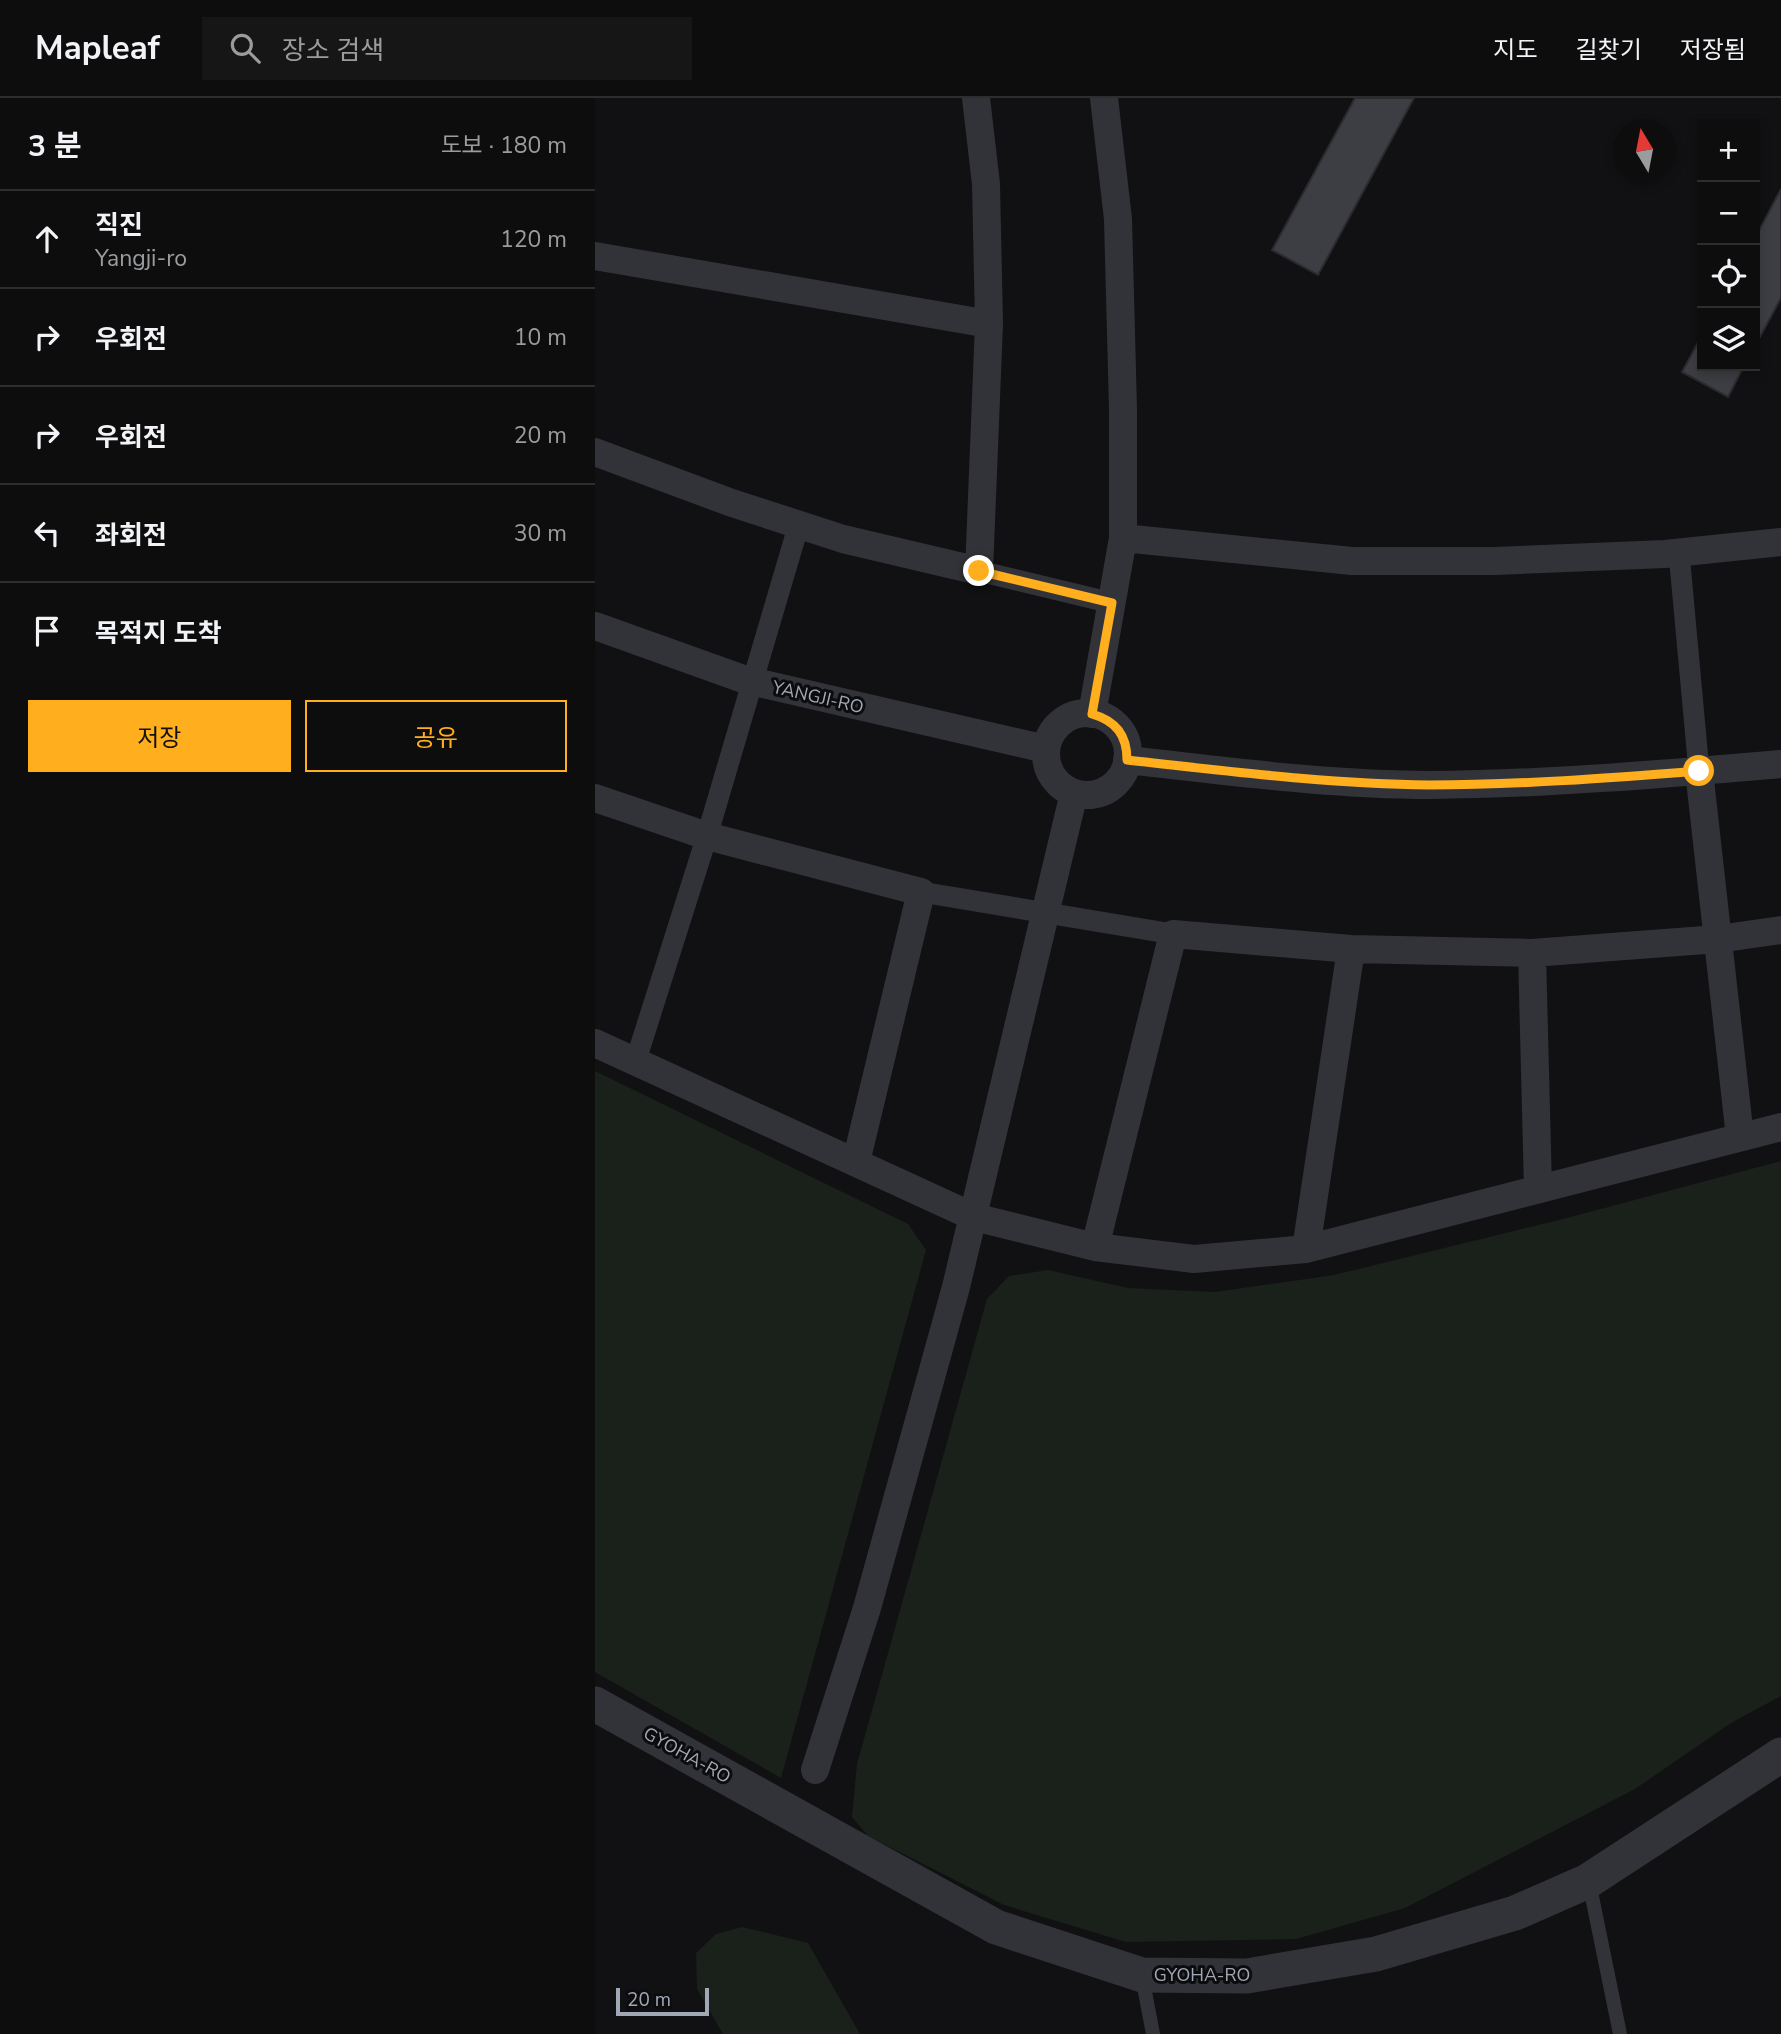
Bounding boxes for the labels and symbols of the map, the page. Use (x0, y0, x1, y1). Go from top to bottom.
north arrow (1613, 119, 1676, 182)
route end (963, 555, 994, 586)
street label: YANGJI-RO (769, 675, 866, 719)
route start (1683, 755, 1714, 786)
street label: GYOHA-RO (639, 1721, 735, 1789)
street label: GYOHA-RO (1154, 1963, 1250, 1987)
scale bar (616, 1985, 709, 2017)

